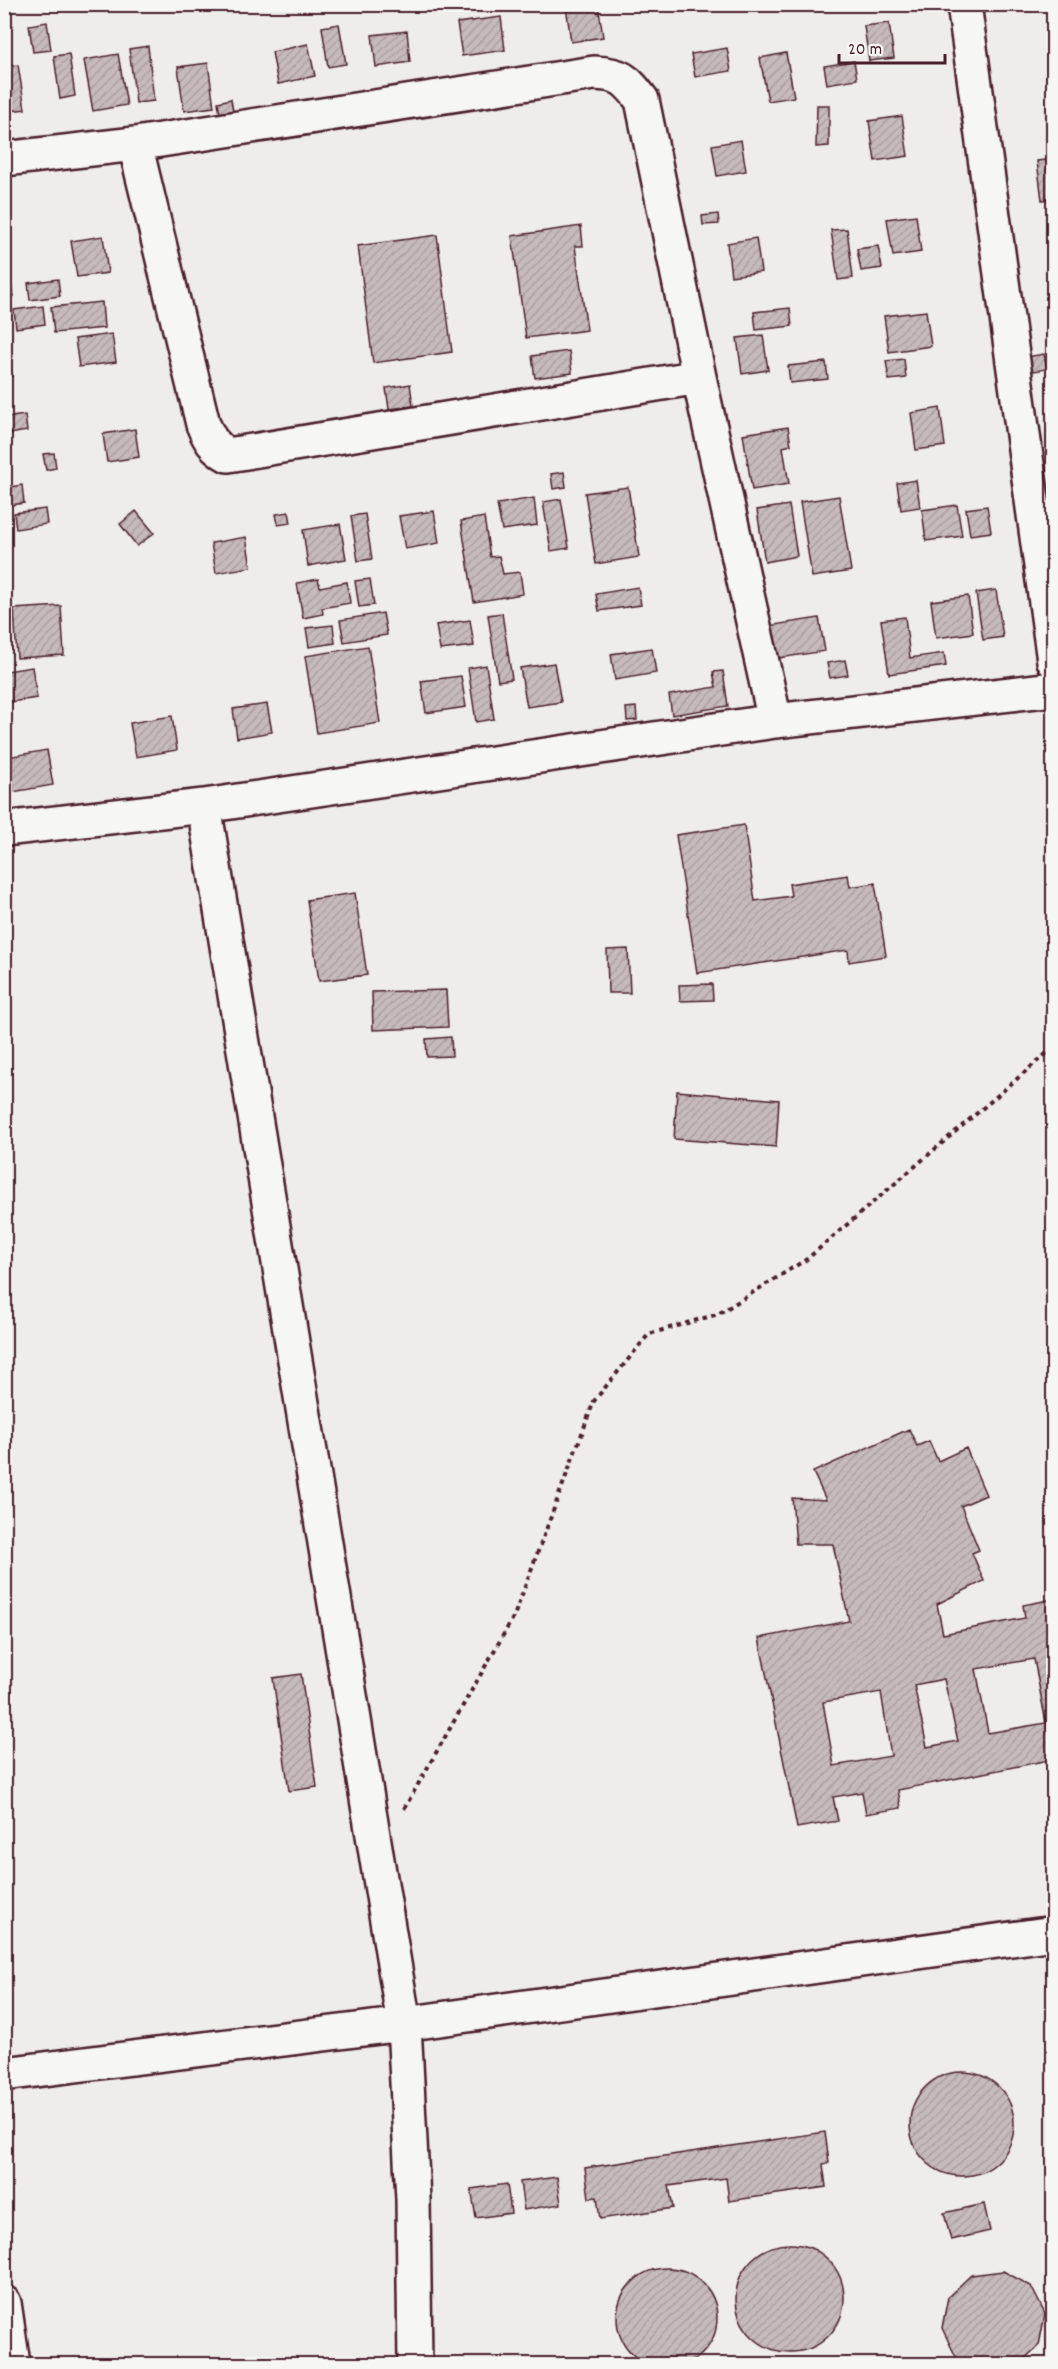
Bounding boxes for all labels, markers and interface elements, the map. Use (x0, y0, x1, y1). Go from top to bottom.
scale bar (839, 27, 946, 65)
text: 20 m (848, 38, 882, 63)

